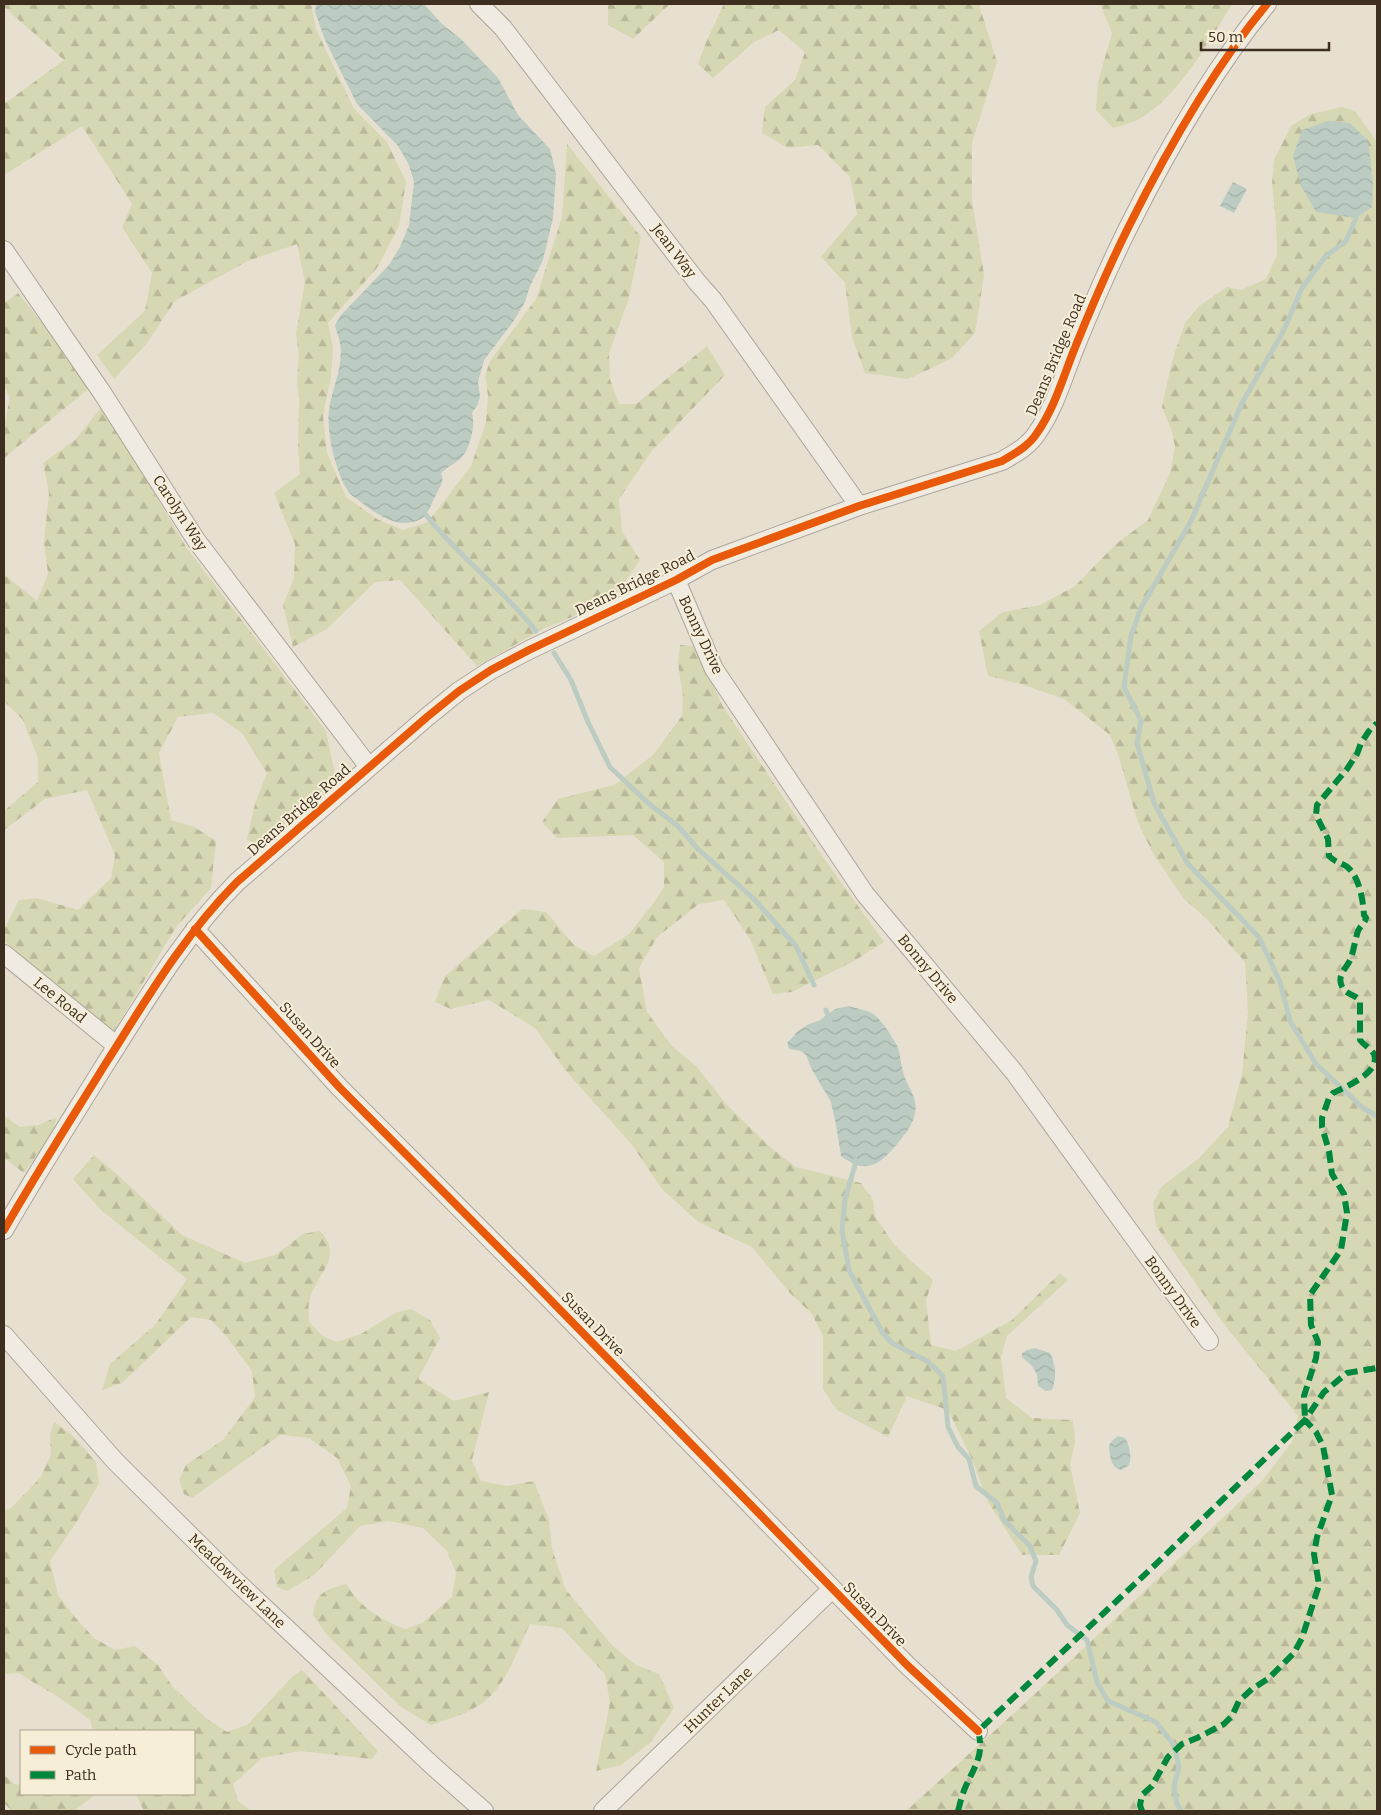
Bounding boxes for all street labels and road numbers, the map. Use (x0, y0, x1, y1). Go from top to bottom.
street label: Jean Way (647, 219, 700, 282)
street label: Deans Bridge Road (1022, 291, 1090, 419)
street label: Carolyn Way (149, 472, 211, 554)
street label: Deans Bridge Road (572, 546, 698, 620)
street label: Bonny Drive (675, 593, 727, 677)
street label: Deans Bridge Road (244, 760, 354, 860)
street label: Bonny Drive (894, 931, 962, 1007)
street label: Lee Road (30, 973, 90, 1027)
street label: Susan Drive (276, 998, 344, 1072)
street label: Bonny Drive (1141, 1252, 1205, 1332)
street label: Susan Drive (558, 1288, 628, 1360)
street label: Meadowview Lane (185, 1530, 289, 1632)
street label: Susan Drive (840, 1578, 910, 1650)
street label: Hunter Lane (680, 1663, 756, 1737)

